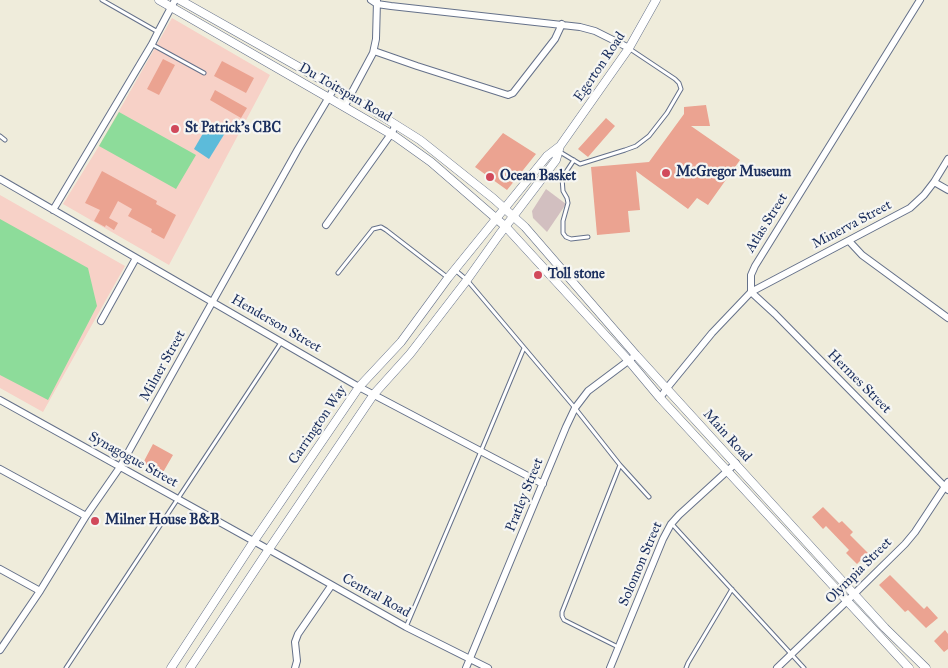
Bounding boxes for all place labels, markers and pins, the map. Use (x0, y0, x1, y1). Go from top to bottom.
place label: St Patrick's CBC (185, 121, 281, 137)
marker: St Patrick's CBC (169, 123, 181, 135)
place label: McGregor Museum (676, 165, 791, 181)
marker: McGregor Museum (660, 167, 672, 179)
place label: Ocean Basket (500, 169, 576, 185)
marker: Ocean Basket (484, 171, 496, 183)
place label: Toll stone (548, 267, 605, 283)
marker: Toll stone (532, 269, 544, 281)
place label: Milner House B&B (105, 513, 220, 529)
marker: Milner House B&B (89, 515, 101, 527)

